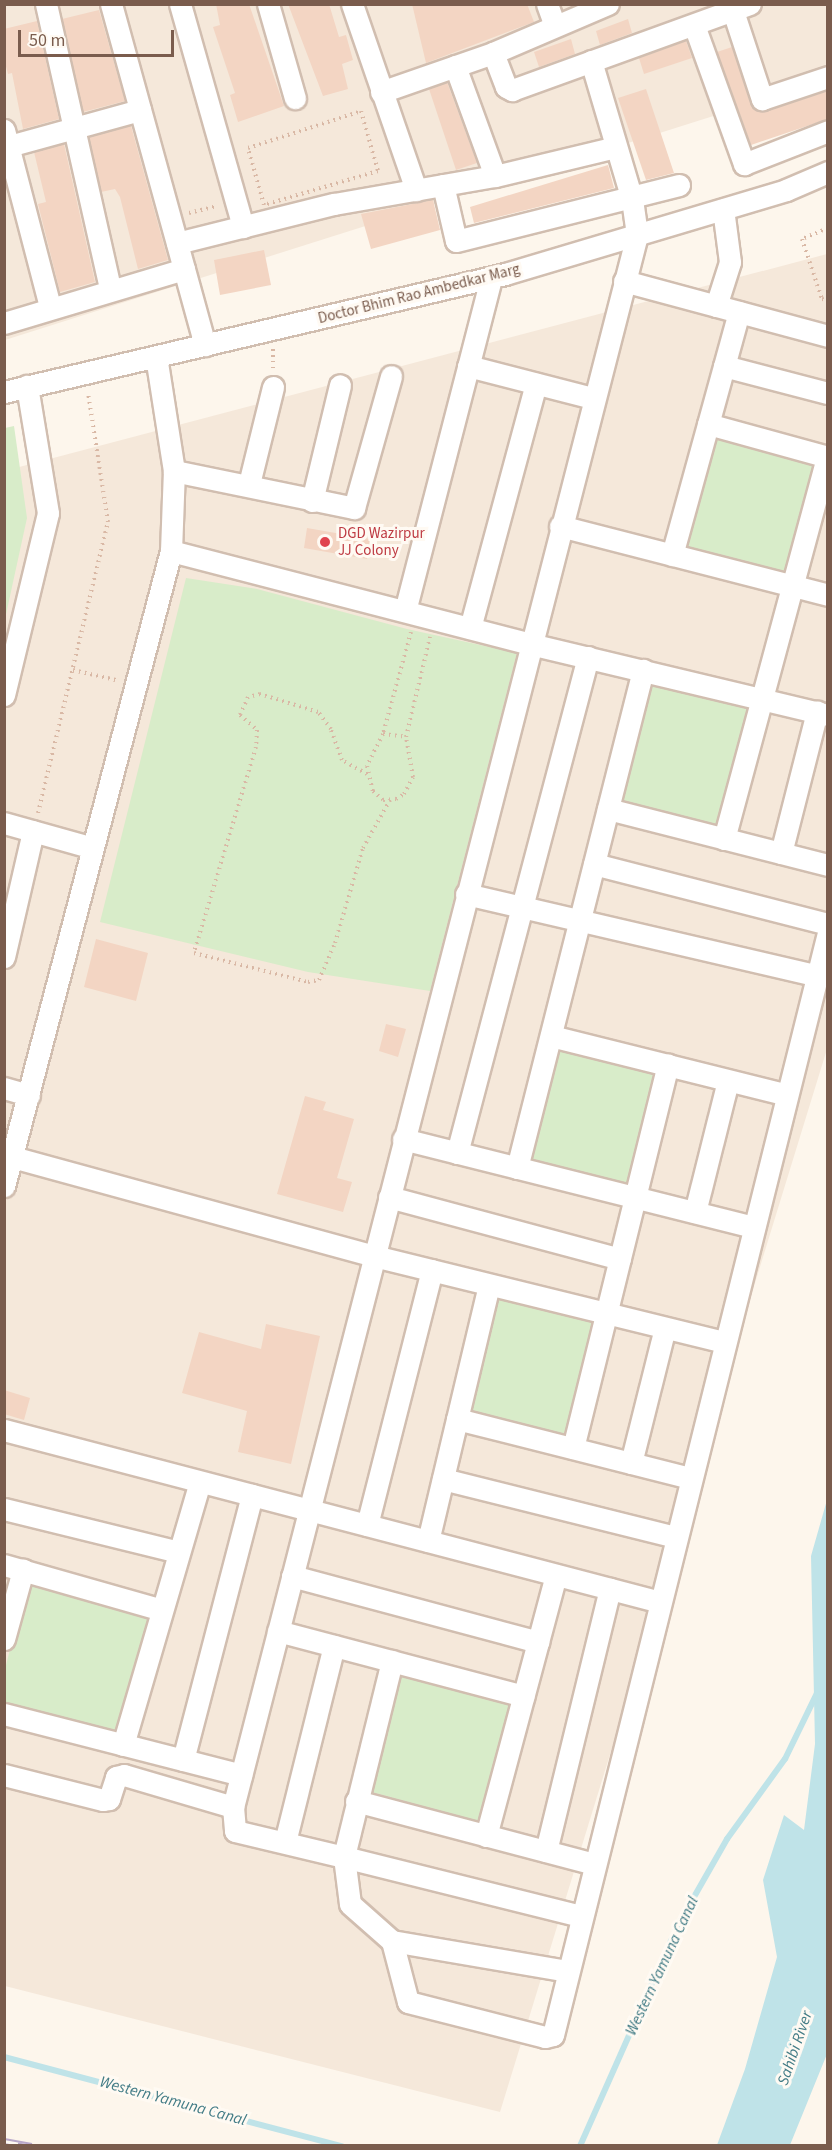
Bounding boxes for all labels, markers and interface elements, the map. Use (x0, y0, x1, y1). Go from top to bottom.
scale bar (21, 18, 177, 56)
text: 50 m (29, 28, 65, 53)
street label: Doctor Bhim Rao Ambedkar Marg (316, 260, 522, 328)
place label: DGD Wazirpur JJ Colony (338, 524, 425, 559)
marker: DGD Wazirpur JJ Colony (316, 533, 334, 551)
water label: Western Yamuna Canal (621, 1894, 703, 2038)
water label: Sahibi River (773, 2008, 817, 2088)
water label: Western Yamuna Canal (98, 2072, 248, 2130)

